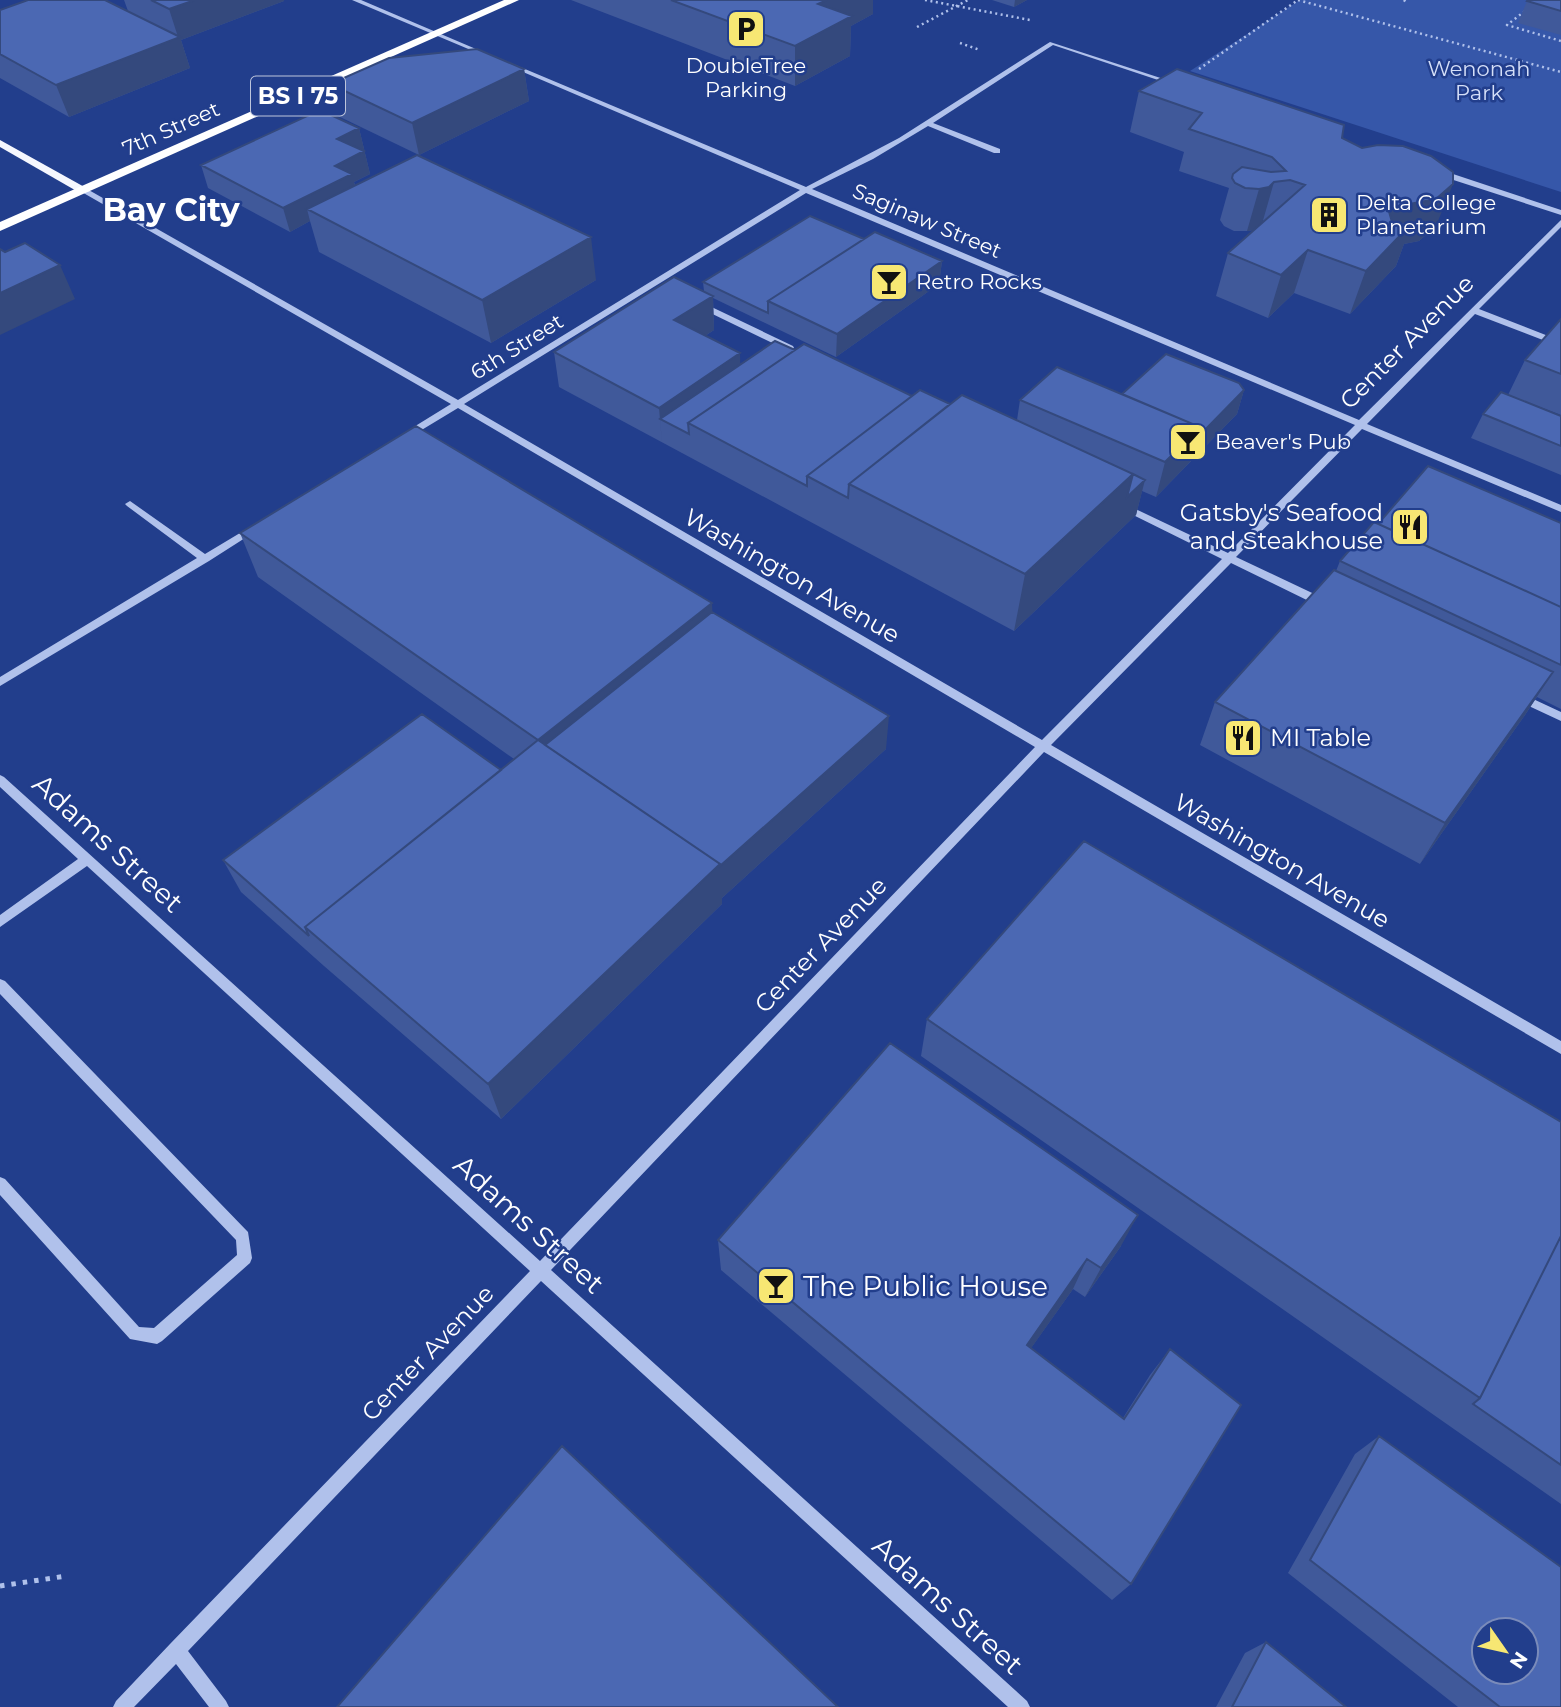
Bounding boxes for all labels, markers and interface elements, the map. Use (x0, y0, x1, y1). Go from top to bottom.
parking icon: DoubleTree Parking (725, 8, 767, 50)
place label: DoubleTree Parking (686, 53, 806, 102)
park label: Wenonah Park (1427, 56, 1531, 105)
road number: BS I 75 (251, 76, 345, 116)
street label: 7th Street (118, 96, 223, 161)
street label: Saginaw Street (849, 178, 1005, 263)
district label: Bay City (102, 190, 240, 229)
place label: Delta College Planetarium (1356, 190, 1496, 239)
building icon: Delta College Planetarium (1308, 194, 1350, 236)
bar icon: Retro Rocks (868, 261, 910, 303)
place label: Retro Rocks (916, 269, 1042, 294)
street label: Center Avenue (1334, 269, 1480, 415)
street label: 6th Street (466, 308, 568, 385)
bar icon: Beaver's Pub (1167, 421, 1209, 463)
place label: Beaver's Pub (1215, 429, 1351, 454)
place label: Gatsby's Seafood and Steakhouse (1180, 498, 1383, 555)
street label: Washington Avenue (679, 502, 905, 649)
restaurant icon: Gatsby's Seafood and Steakhouse (1389, 506, 1431, 548)
restaurant icon: MI Table (1222, 717, 1264, 759)
place label: MI Table (1270, 723, 1371, 752)
street label: Adams Street (26, 767, 190, 919)
street label: Washington Avenue (1169, 787, 1395, 934)
street label: Center Avenue (749, 871, 893, 1019)
street label: Adams Street (447, 1148, 611, 1300)
bar icon: The Public House (755, 1265, 797, 1307)
place label: The Public House (803, 1269, 1048, 1303)
street label: Center Avenue (356, 1279, 500, 1427)
street label: Adams Street (866, 1529, 1030, 1681)
north arrow (1470, 1616, 1540, 1686)
text: N (1505, 1647, 1533, 1673)

